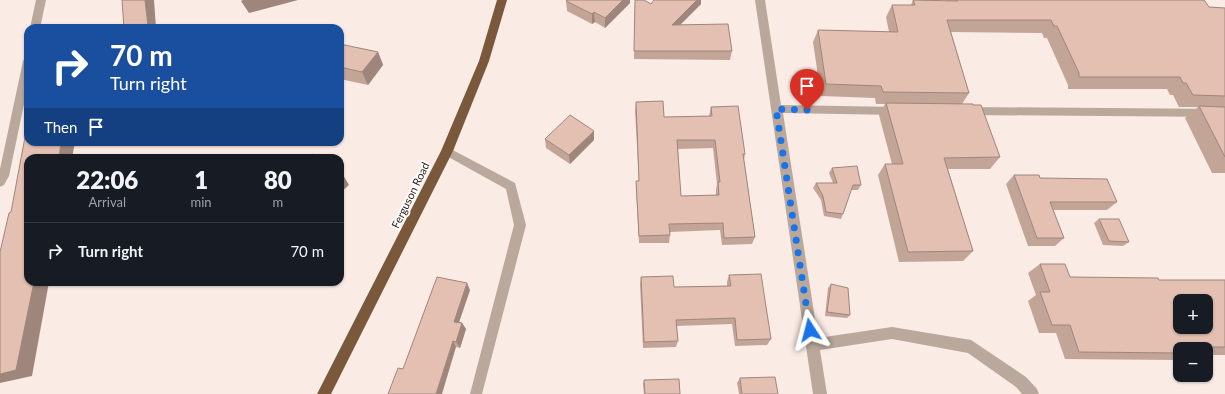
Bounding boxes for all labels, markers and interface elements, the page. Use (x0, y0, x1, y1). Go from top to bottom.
text: 70 m (110, 38, 173, 72)
icon: right (44, 40, 96, 92)
pin (790, 69, 824, 110)
text: Turn right (110, 72, 187, 94)
icon: arrive (796, 75, 818, 97)
icon: arrive (85, 116, 107, 138)
text: Then (44, 118, 77, 136)
street label: Ferguson Road (388, 160, 432, 230)
text: 22:06 (76, 165, 138, 194)
text: 1 (194, 165, 208, 194)
text: 80 (264, 165, 292, 194)
text: Arrival (89, 194, 126, 210)
text: min (191, 194, 212, 210)
text: m (272, 194, 283, 210)
icon: right (44, 240, 66, 262)
text: Turn right (78, 242, 143, 260)
text: 70 m (290, 242, 324, 260)
map controls (1173, 294, 1213, 382)
button: + (1173, 294, 1213, 334)
position arrow (789, 309, 831, 351)
button: − (1173, 342, 1213, 382)

